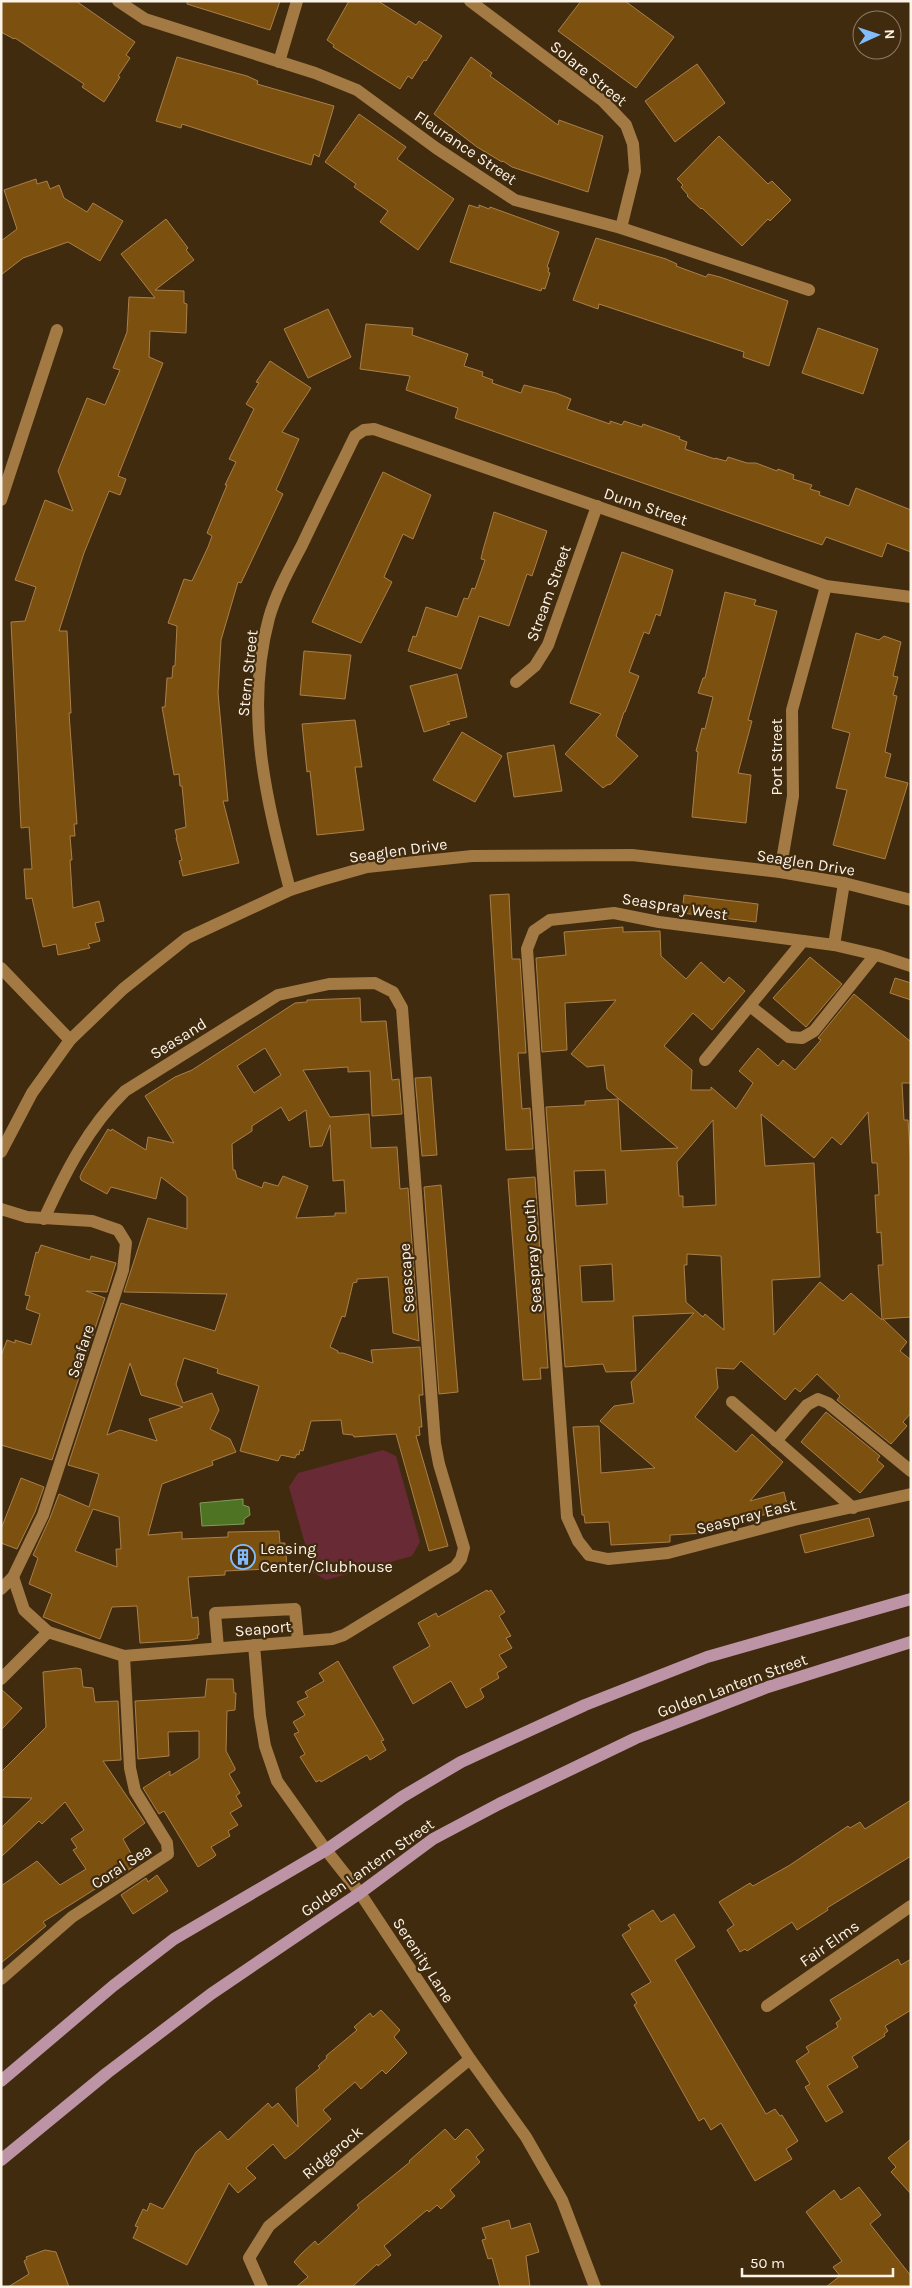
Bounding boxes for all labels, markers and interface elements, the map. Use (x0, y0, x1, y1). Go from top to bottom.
north arrow (852, 10, 902, 60)
text: N (881, 29, 898, 40)
street label: Solare Street (546, 37, 631, 110)
street label: Fleurance Street (411, 106, 520, 189)
street label: Dunn Street (601, 483, 690, 530)
street label: Stream Street (522, 542, 575, 644)
street label: Stern Street (233, 629, 261, 717)
street label: Port Street (767, 718, 786, 796)
street label: Seaglen Drive (348, 834, 449, 867)
street label: Seaglen Drive (755, 845, 856, 880)
street label: Seaspray West (621, 889, 729, 924)
street label: Seasand (146, 1014, 210, 1063)
street label: Seaspray South (519, 1198, 546, 1314)
street label: Seascape (395, 1243, 418, 1313)
street label: Seafare (63, 1322, 98, 1380)
street label: Seaspray East (694, 1495, 798, 1538)
place label: Leasing Center/Clubhouse (260, 1539, 393, 1576)
building icon: Leasing Center/Clubhouse (230, 1544, 256, 1570)
street label: Seaport (234, 1617, 292, 1640)
street label: Golden Lantern Street (655, 1650, 810, 1721)
street label: Golden Lantern Street (297, 1814, 437, 1921)
street label: Coral Sea (88, 1840, 155, 1893)
street label: Serenity Lane (389, 1914, 458, 2006)
street label: Fair Elms (796, 1916, 863, 1971)
street label: Ridgerock (298, 2122, 366, 2183)
scale bar (742, 2246, 893, 2278)
text: 50 m (750, 2254, 785, 2272)

